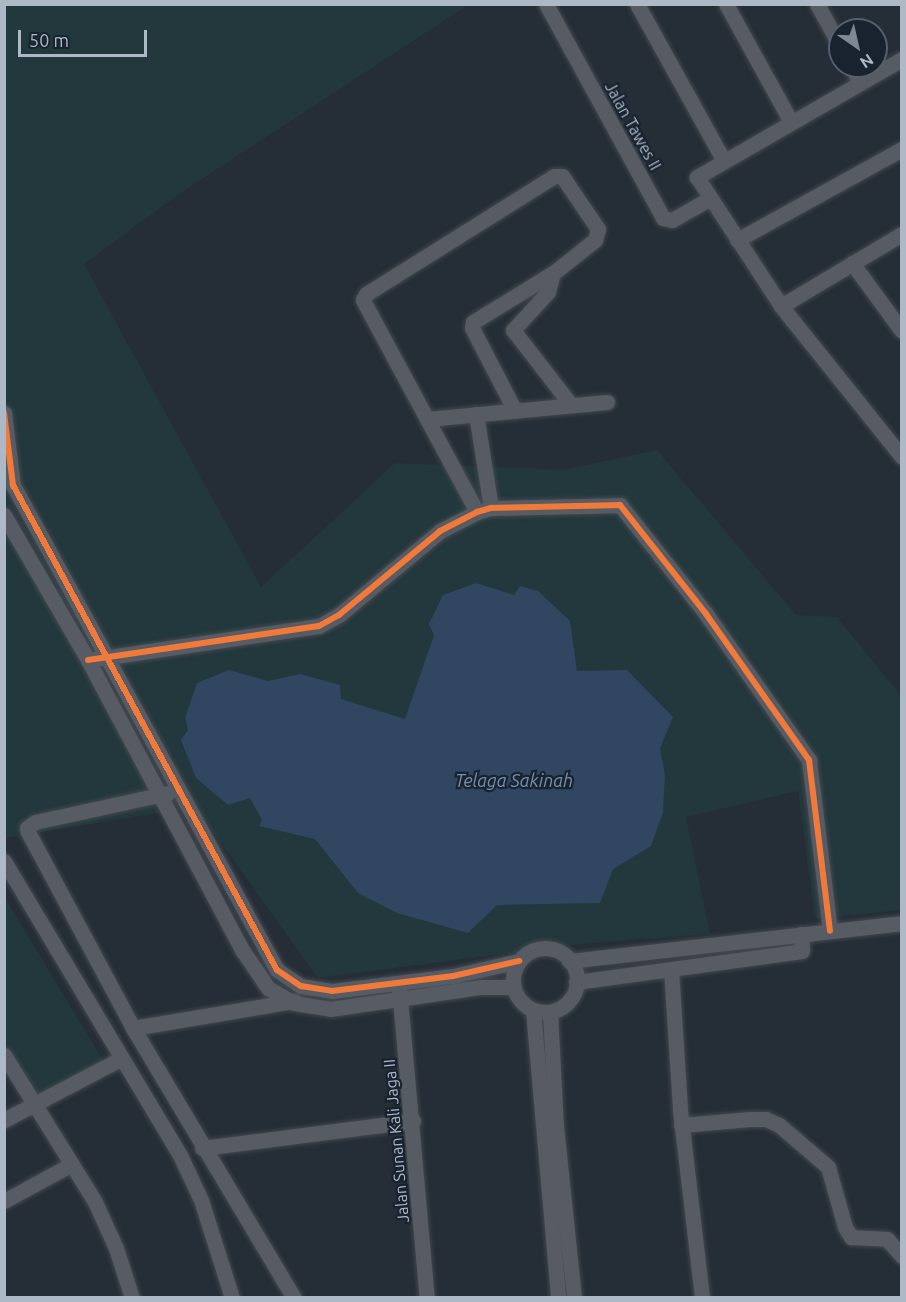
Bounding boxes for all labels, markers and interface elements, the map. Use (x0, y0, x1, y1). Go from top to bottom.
scale bar (21, 18, 150, 56)
north arrow (828, 18, 888, 78)
text: 50 m (29, 30, 69, 50)
text: N (857, 50, 877, 72)
street label: Jalan Tawes II (601, 79, 665, 173)
water label: Telaga Sakinah (455, 769, 573, 791)
street label: Jalan Sunan Kali Jaga II (379, 1058, 413, 1224)

